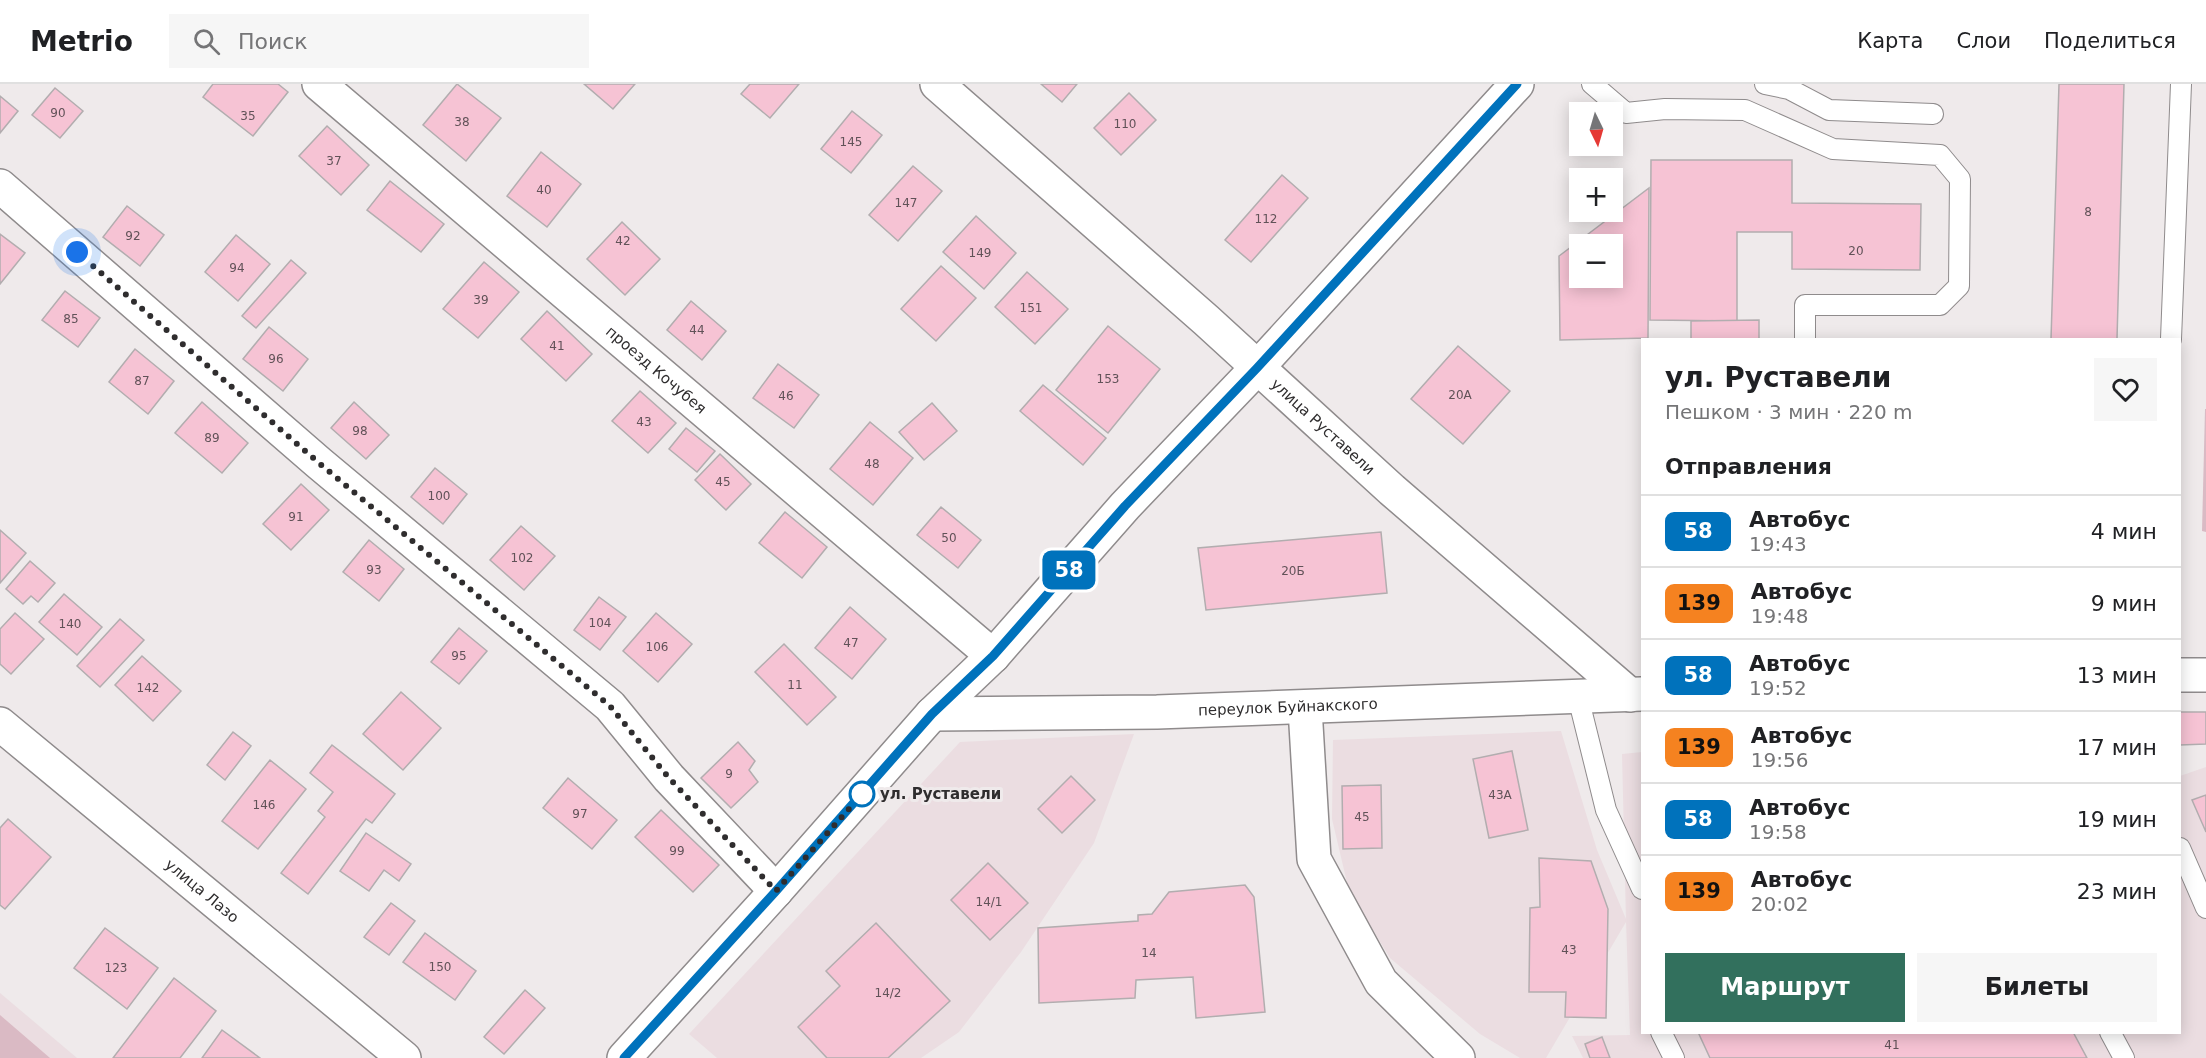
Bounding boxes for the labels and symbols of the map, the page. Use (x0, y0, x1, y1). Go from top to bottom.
north arrow (1569, 102, 1623, 156)
house number: 90 (50, 106, 66, 120)
house number: 35 (240, 109, 256, 123)
house number: 38 (454, 115, 470, 129)
house number: 110 (1114, 117, 1136, 131)
house number: 145 (840, 135, 862, 149)
house number: 37 (326, 154, 342, 168)
house number: 40 (536, 183, 552, 197)
house number: 147 (895, 196, 917, 210)
house number: 8 (2084, 205, 2092, 219)
house number: 112 (1255, 212, 1277, 226)
house number: 92 (125, 229, 141, 243)
house number: 42 (615, 234, 631, 248)
your location (62, 237, 92, 267)
house number: 20 (1848, 244, 1864, 258)
house number: 149 (969, 246, 991, 260)
house number: 94 (229, 261, 245, 275)
house number: 39 (473, 293, 489, 307)
house number: 151 (1020, 301, 1042, 315)
house number: 85 (63, 312, 79, 326)
street label: проезд Кочубея (602, 322, 710, 418)
house number: 44 (689, 323, 705, 337)
house number: 41 (549, 339, 565, 353)
house number: 96 (268, 352, 284, 366)
house number: 153 (1097, 372, 1119, 386)
house number: 87 (134, 374, 150, 388)
street label: улица Руставели (1267, 375, 1378, 479)
house number: 20А (1448, 388, 1473, 402)
house number: 46 (778, 389, 794, 403)
house number: 43 (636, 415, 652, 429)
house number: 98 (352, 424, 368, 438)
house number: 89 (204, 431, 220, 445)
house number: 48 (864, 457, 880, 471)
house number: 45 (715, 475, 731, 489)
house number: 100 (428, 489, 450, 503)
house number: 91 (288, 510, 304, 524)
house number: 50 (941, 531, 957, 545)
line badge: 58 (1042, 550, 1096, 590)
house number: 102 (511, 551, 533, 565)
house number: 93 (366, 563, 382, 577)
house number: 20Б (1281, 564, 1305, 578)
house number: 104 (589, 616, 611, 630)
house number: 140 (59, 617, 81, 631)
house number: 47 (843, 636, 859, 650)
house number: 106 (646, 640, 668, 654)
house number: 95 (451, 649, 467, 663)
house number: 11 (787, 678, 803, 692)
house number: 142 (137, 681, 159, 695)
street label: переулок Буйнакского (1198, 695, 1378, 719)
house number: 9 (725, 767, 733, 781)
marker: ул. Руставели (849, 781, 875, 807)
place label: ул. Руставели (880, 785, 1001, 803)
house number: 43А (1488, 788, 1513, 802)
house number: 146 (253, 798, 275, 812)
house number: 97 (572, 807, 588, 821)
house number: 45 (1354, 810, 1370, 824)
house number: 99 (669, 844, 685, 858)
street label: улица Лазо (161, 855, 242, 927)
house number: 14/1 (976, 895, 1002, 909)
house number: 43 (1561, 943, 1577, 957)
house number: 14 (1141, 946, 1157, 960)
house number: 150 (429, 960, 451, 974)
house number: 123 (105, 961, 127, 975)
house number: 14/2 (875, 986, 901, 1000)
house number: 41 (1884, 1038, 1900, 1052)

